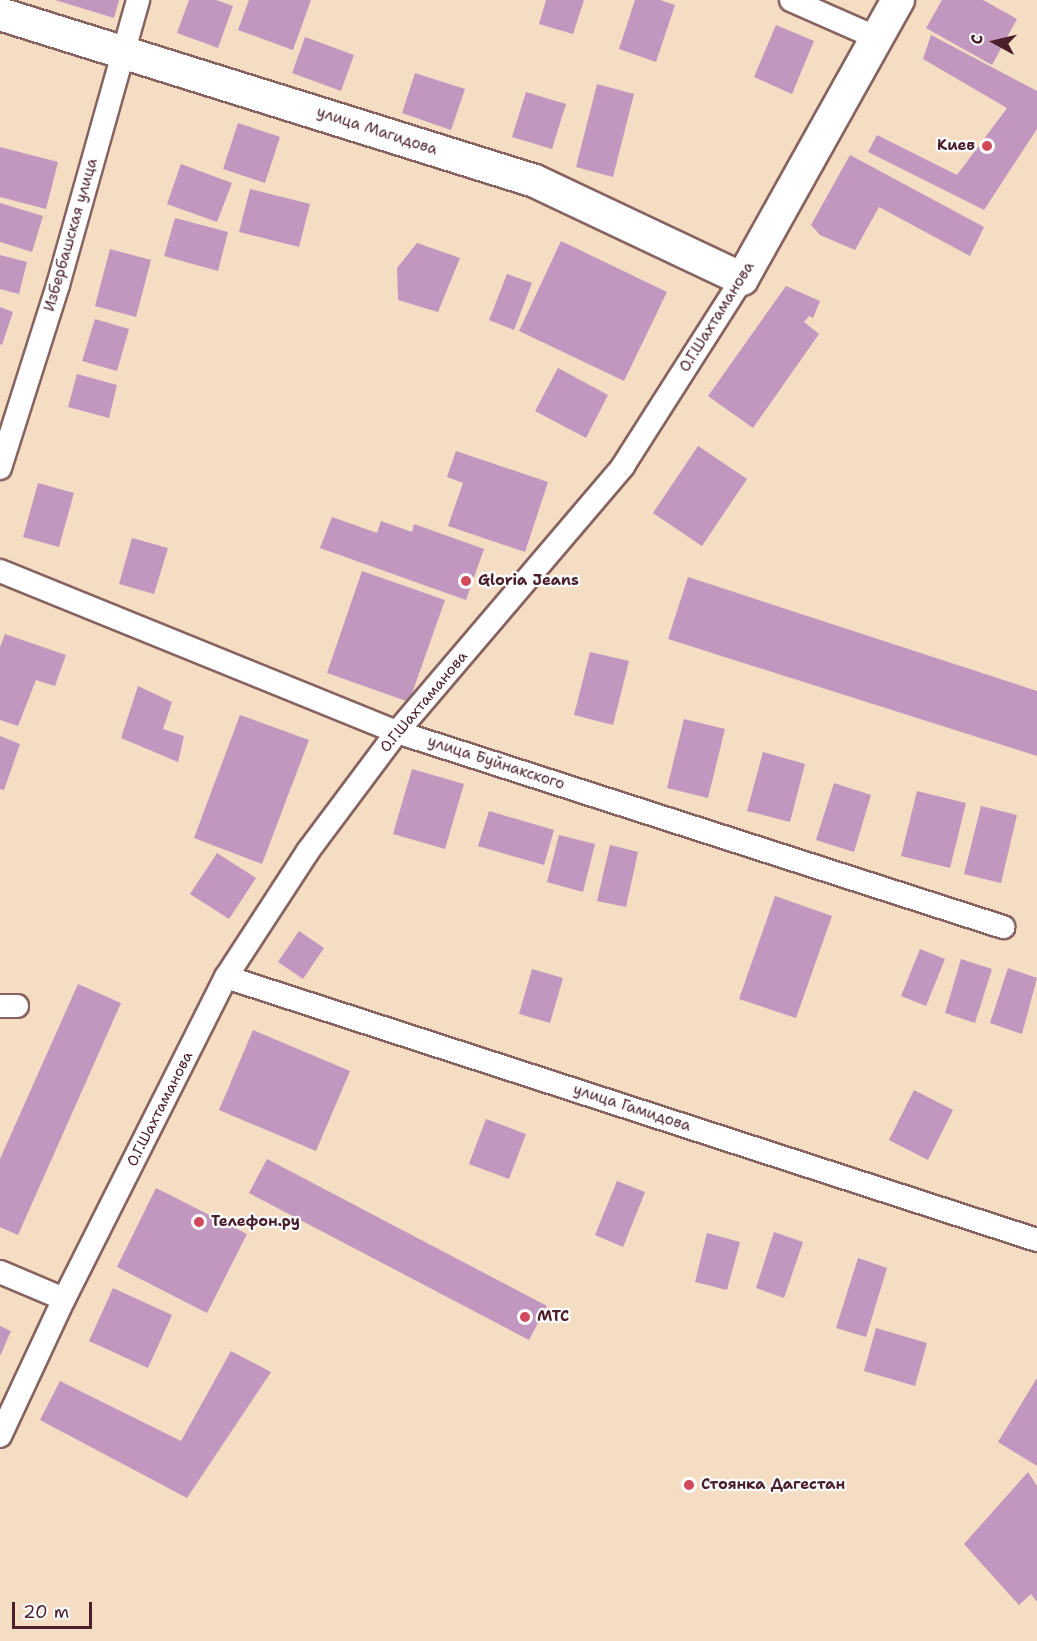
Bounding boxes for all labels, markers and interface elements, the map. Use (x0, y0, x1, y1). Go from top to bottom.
north arrow (965, 12, 1025, 72)
text: С (966, 33, 988, 46)
street label: улица Магидова (314, 103, 440, 159)
place label: Киев (937, 137, 975, 155)
marker: Киев (980, 139, 994, 153)
street label: Избербашская улица (41, 156, 101, 314)
street label: О.Г.Шахтаманова (676, 259, 758, 375)
place label: Gloria Jeans (478, 572, 579, 590)
marker: Gloria Jeans (459, 574, 473, 588)
street label: О.Г.Шахтаманова (376, 648, 472, 756)
street label: улица Буйнакского (425, 732, 567, 794)
street label: О.Г.Шахтаманова (123, 1049, 197, 1169)
street label: улица Гамидова (571, 1081, 693, 1135)
place label: Телефон.ру (211, 1213, 300, 1231)
marker: Телефон.ру (192, 1215, 206, 1229)
place label: МТС (537, 1308, 569, 1326)
marker: МТС (518, 1310, 532, 1324)
place label: Стоянка Дагестан (701, 1476, 845, 1494)
marker: Стоянка Дагестан (682, 1478, 696, 1492)
scale bar (15, 1590, 94, 1628)
text: 20 m (23, 1600, 69, 1624)

